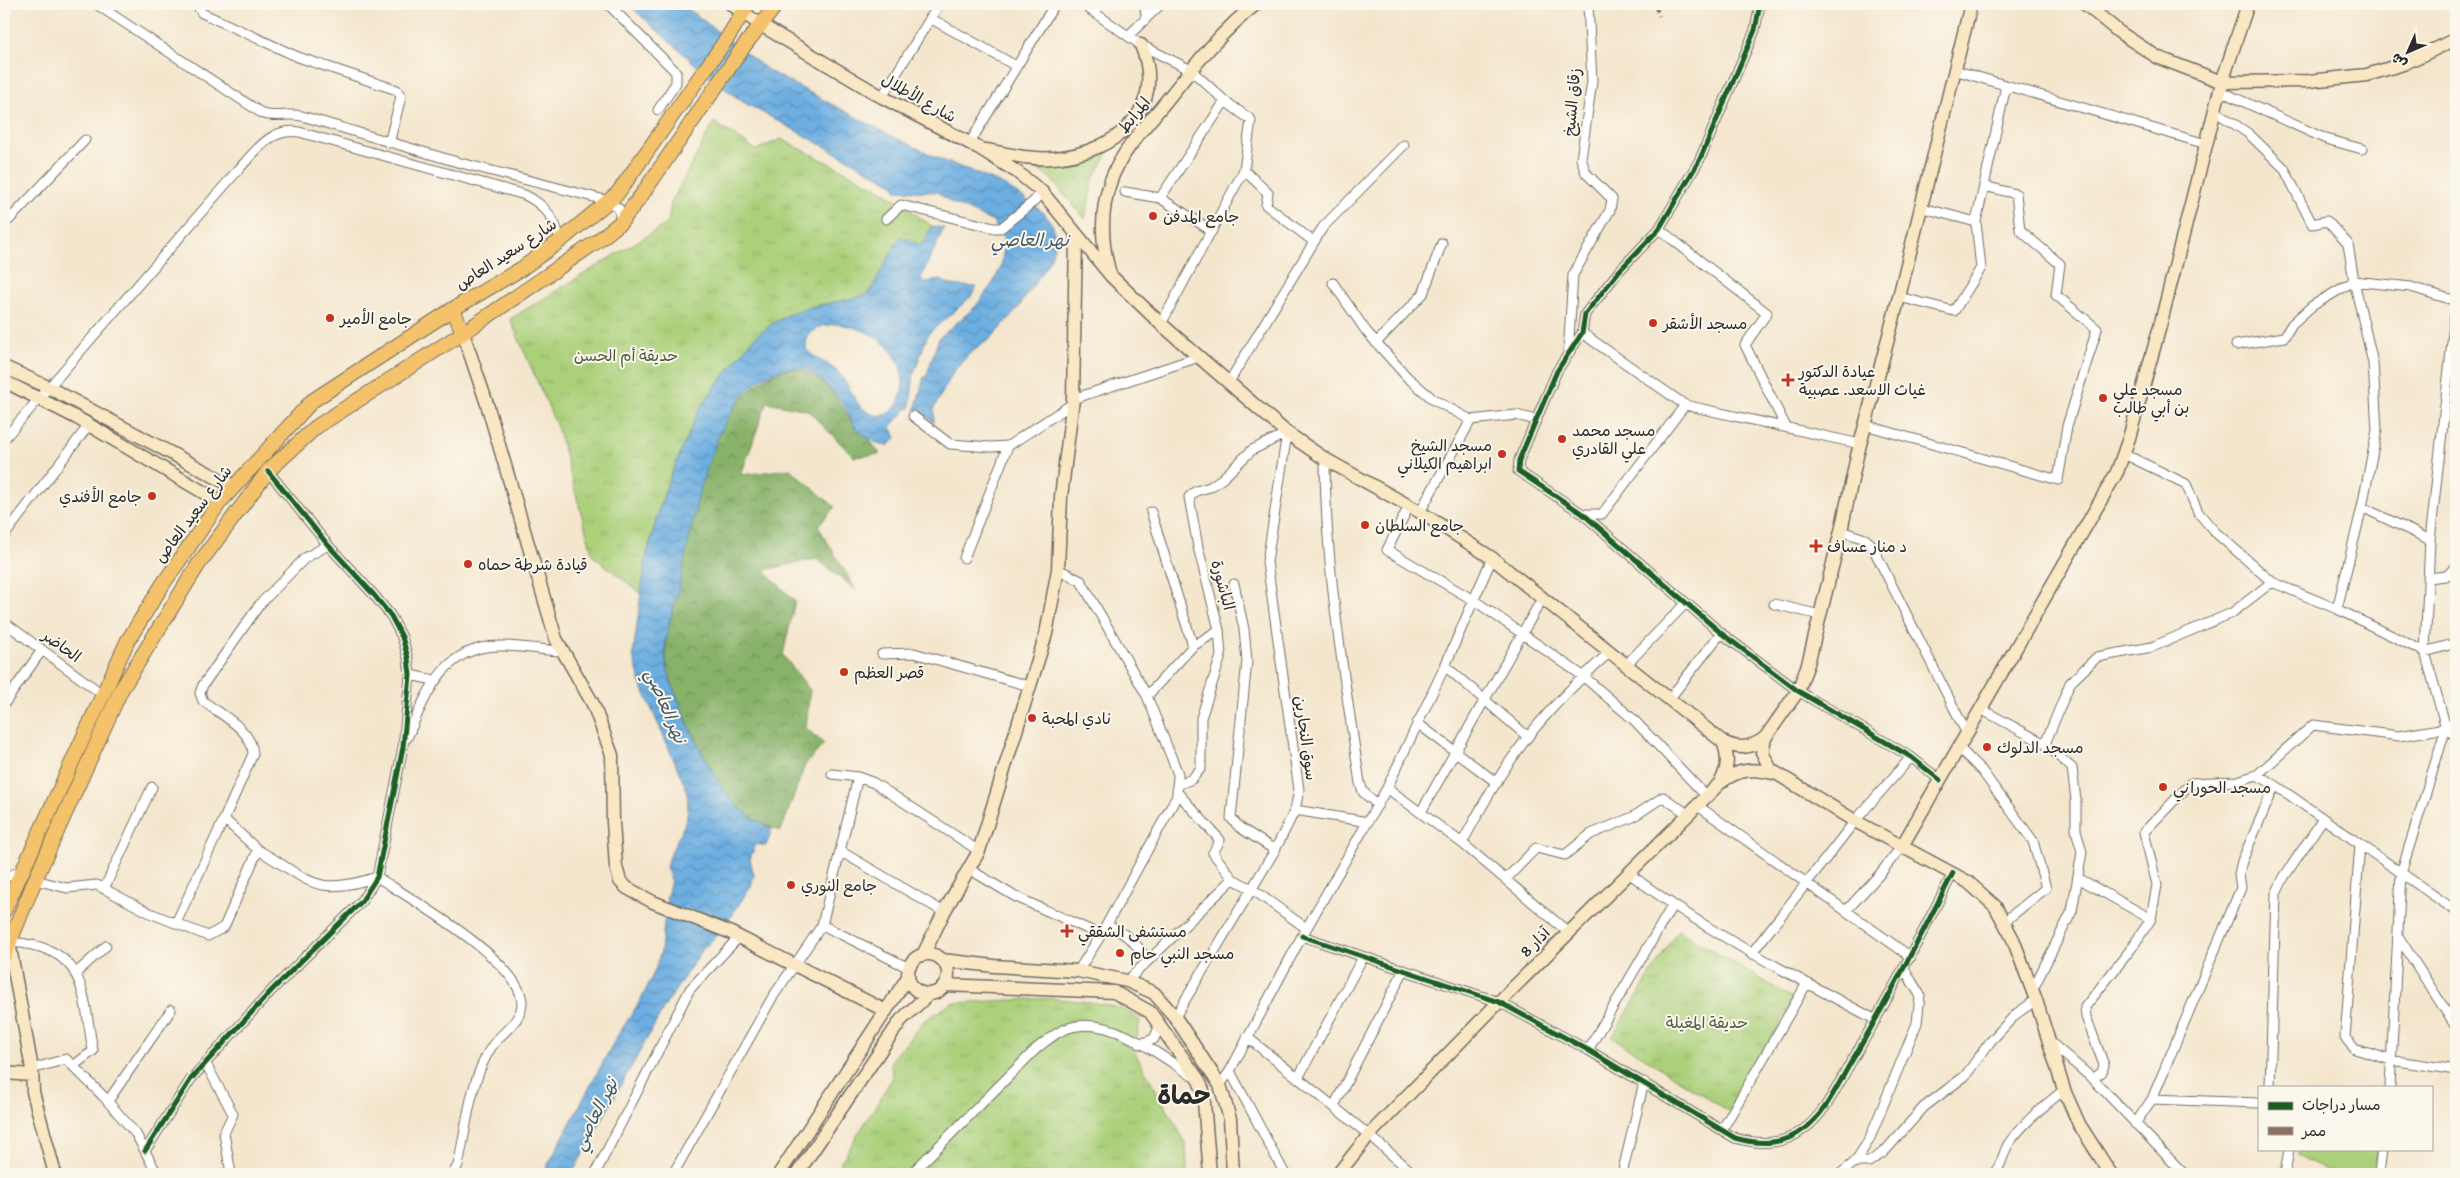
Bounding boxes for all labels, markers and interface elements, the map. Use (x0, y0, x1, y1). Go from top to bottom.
north arrow (2382, 28, 2432, 78)
text: ش (2388, 49, 2411, 72)
street label: زقاق الشيخ (1560, 67, 1585, 137)
street label: شارع الأطلال (877, 69, 960, 128)
street label: المرابط (1114, 93, 1154, 137)
place label: جامع المدفن (1163, 207, 1239, 228)
marker: جامع المدفن (1147, 210, 1159, 222)
street label: شارع سعيد العاص (452, 214, 561, 295)
water label: نهر العاصي (991, 229, 1071, 256)
place label: جامع الأمير (338, 308, 412, 330)
marker: جامع الأمير (324, 312, 336, 324)
place label: مسجد الأشقر (1661, 313, 1747, 333)
marker: مسجد الأشقر (1647, 317, 1659, 329)
park label: حديقة أم الحسن (574, 346, 678, 368)
place label: عيادة الدكتور غياث الاسعد. عصبية (1797, 362, 1926, 399)
marker: عيادة الدكتور غياث الاسعد. عصبية (1781, 373, 1795, 387)
place label: مسجد علي بن أبي طالب (2113, 380, 2189, 422)
marker: مسجد علي بن أبي طالب (2097, 392, 2109, 404)
place label: مسجد محمد علي القادري (1572, 421, 1655, 463)
marker: مسجد محمد علي القادري (1556, 433, 1568, 445)
place label: مسجد الشيخ ابراهيم الكيلاني (1397, 436, 1492, 478)
marker: مسجد الشيخ ابراهيم الكيلاني (1496, 448, 1508, 460)
street label: شارع سعيد العاص (150, 462, 237, 568)
place label: جامع الأفندي (59, 486, 142, 508)
marker: جامع الأفندي (146, 490, 158, 502)
place label: جامع السلطان (1375, 516, 1464, 537)
marker: جامع السلطان (1359, 519, 1371, 531)
place label: د منار عساف (1827, 537, 1907, 556)
marker: د منار عساف (1809, 539, 1823, 553)
place label: قيادة شرطة حماه (478, 555, 588, 574)
marker: قيادة شرطة حماه (462, 558, 474, 570)
street label: الباشورة (1206, 558, 1239, 612)
street label: الحاضر (37, 625, 85, 666)
place label: قصر العظم (854, 663, 925, 685)
water label: نهر العاصي (636, 666, 692, 750)
marker: قصر العظم (838, 666, 850, 678)
street label: سوق النجارين (1290, 694, 1321, 782)
place label: نادي المحبة (1042, 709, 1111, 730)
marker: نادي المحبة (1026, 712, 1038, 724)
place label: مسجد الدلوك (1997, 738, 2084, 758)
marker: مسجد الدلوك (1981, 741, 1993, 753)
place label: مسجد الحوراني (2173, 778, 2271, 802)
marker: مسجد الحوراني (2157, 781, 2169, 793)
place label: جامع النوري (801, 876, 877, 897)
marker: جامع النوري (785, 879, 797, 891)
place label: مستشفى الشققي (1078, 922, 1187, 946)
street label: 8 آذار (1516, 922, 1555, 961)
marker: مستشفى الشققي (1060, 924, 1074, 938)
place label: مسجد النبي حام (1130, 944, 1234, 968)
marker: مسجد النبي حام (1114, 947, 1126, 959)
park label: حديقة المغيلة (1666, 1013, 1748, 1032)
water label: نهر العاصي (567, 1072, 628, 1156)
district label: حماة (1157, 1079, 1211, 1111)
legend (2258, 1086, 2432, 1150)
text: مسار دراجات (2302, 1096, 2381, 1114)
text: ممر (2300, 1122, 2326, 1140)

